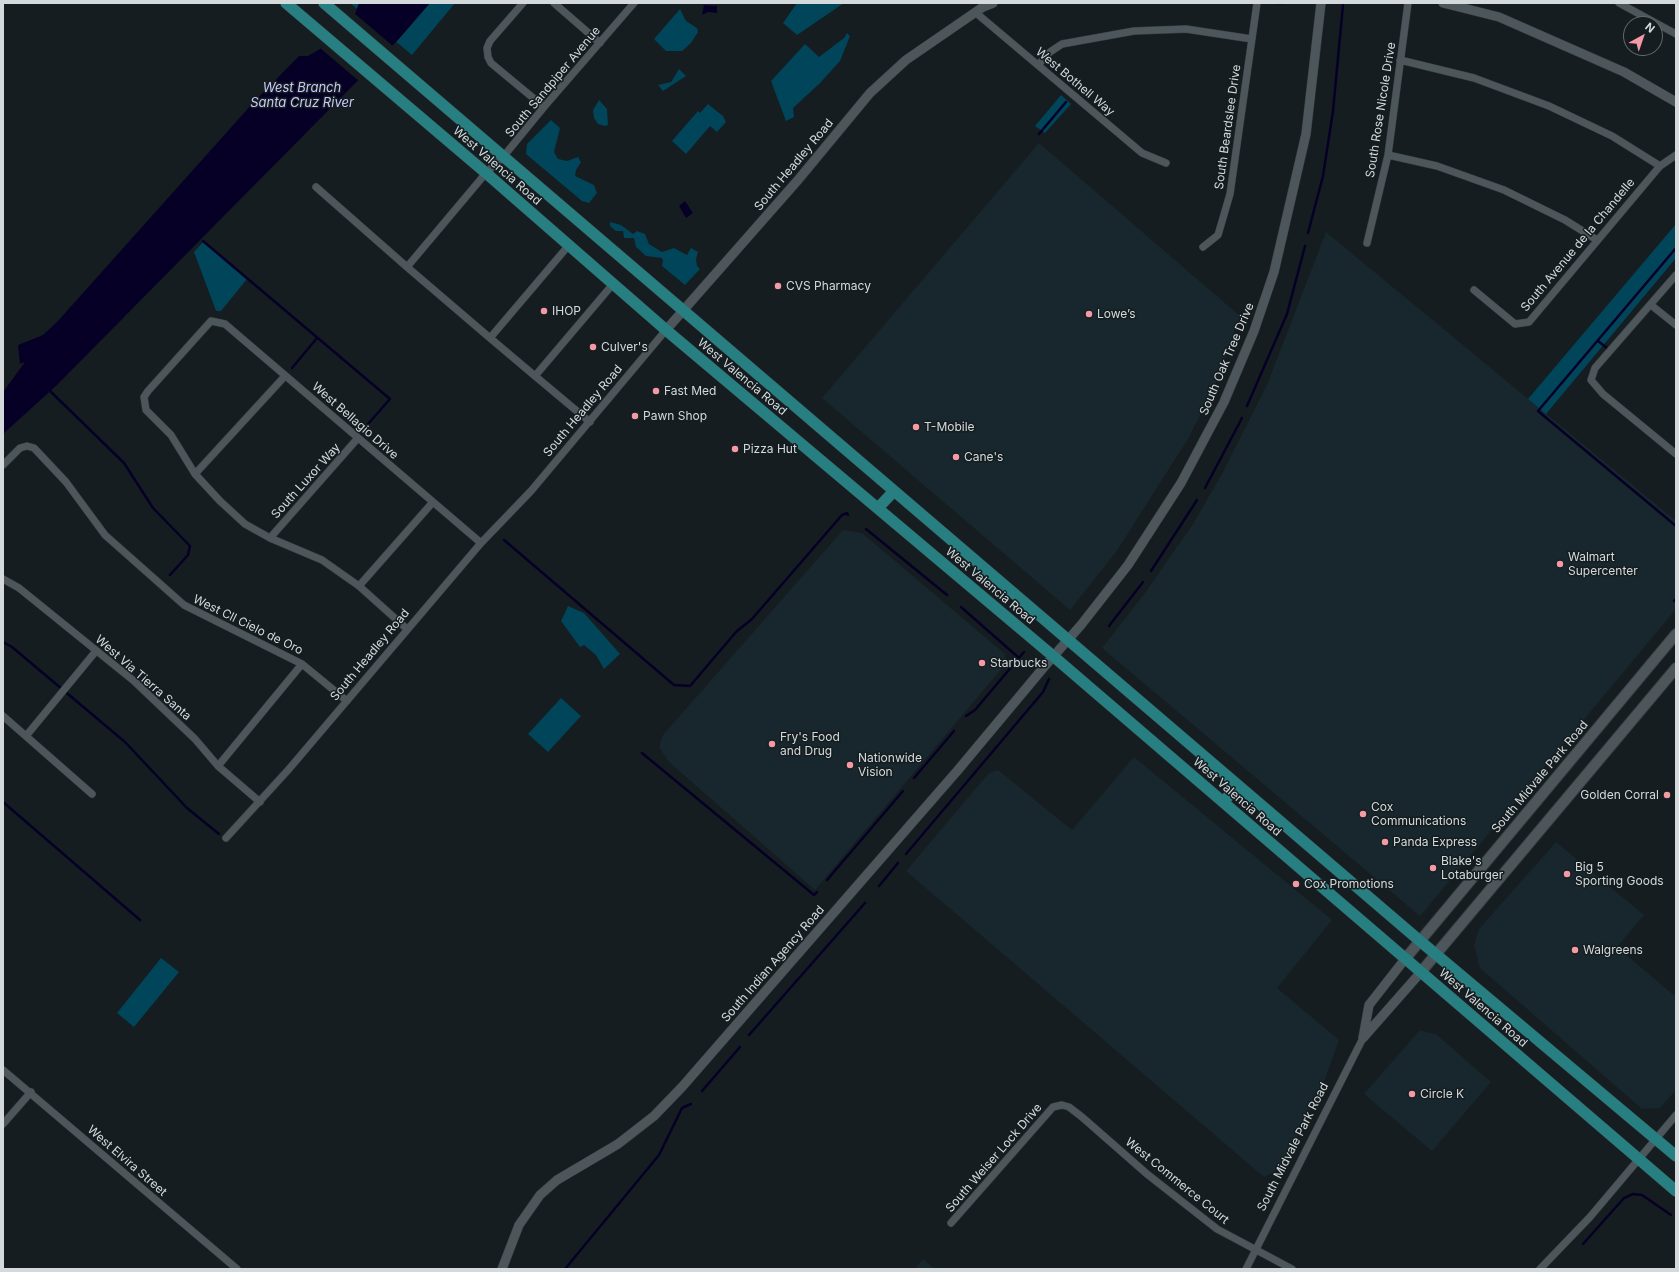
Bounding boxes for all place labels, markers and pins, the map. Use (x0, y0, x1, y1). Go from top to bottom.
place label: CVS Pharmacy (786, 279, 871, 293)
marker: CVS Pharmacy (773, 281, 783, 291)
place label: IHOP (552, 304, 581, 318)
marker: IHOP (539, 306, 549, 316)
place label: Lowe’s (1097, 307, 1136, 321)
marker: Lowe’s (1084, 309, 1094, 319)
place label: Culver's (601, 340, 648, 354)
marker: Culver's (588, 342, 598, 352)
place label: Fast Med (664, 384, 716, 398)
marker: Fast Med (651, 386, 661, 396)
place label: Pawn Shop (643, 409, 707, 423)
marker: Pawn Shop (630, 411, 640, 421)
place label: T-Mobile (924, 420, 975, 434)
marker: T-Mobile (911, 422, 921, 432)
place label: Pizza Hut (743, 442, 797, 456)
marker: Pizza Hut (730, 444, 740, 454)
place label: Cane's (964, 450, 1003, 464)
marker: Cane's (951, 452, 961, 462)
place label: Walmart Supercenter (1568, 550, 1638, 578)
marker: Walmart Supercenter (1555, 559, 1565, 569)
place label: Starbucks (990, 656, 1047, 670)
marker: Starbucks (977, 658, 987, 668)
place label: Fry's Food and Drug (780, 730, 840, 758)
marker: Fry's Food and Drug (767, 739, 777, 749)
place label: Nationwide Vision (858, 751, 922, 779)
marker: Nationwide Vision (845, 760, 855, 770)
place label: Golden Corral (1580, 788, 1659, 802)
marker: Golden Corral (1662, 790, 1672, 800)
place label: Cox Communications (1371, 800, 1466, 828)
marker: Cox Communications (1358, 809, 1368, 819)
place label: Panda Express (1393, 835, 1477, 849)
marker: Panda Express (1380, 837, 1390, 847)
place label: Blake's Lotaburger (1441, 854, 1503, 882)
place label: Big 5 Sporting Goods (1575, 860, 1664, 888)
marker: Blake's Lotaburger (1428, 863, 1438, 873)
marker: Big 5 Sporting Goods (1562, 869, 1572, 879)
place label: Cox Promotions (1304, 877, 1394, 891)
marker: Cox Promotions (1291, 879, 1301, 889)
place label: Walgreens (1583, 943, 1643, 957)
marker: Walgreens (1570, 945, 1580, 955)
place label: Circle K (1420, 1087, 1464, 1101)
marker: Circle K (1407, 1089, 1417, 1099)

